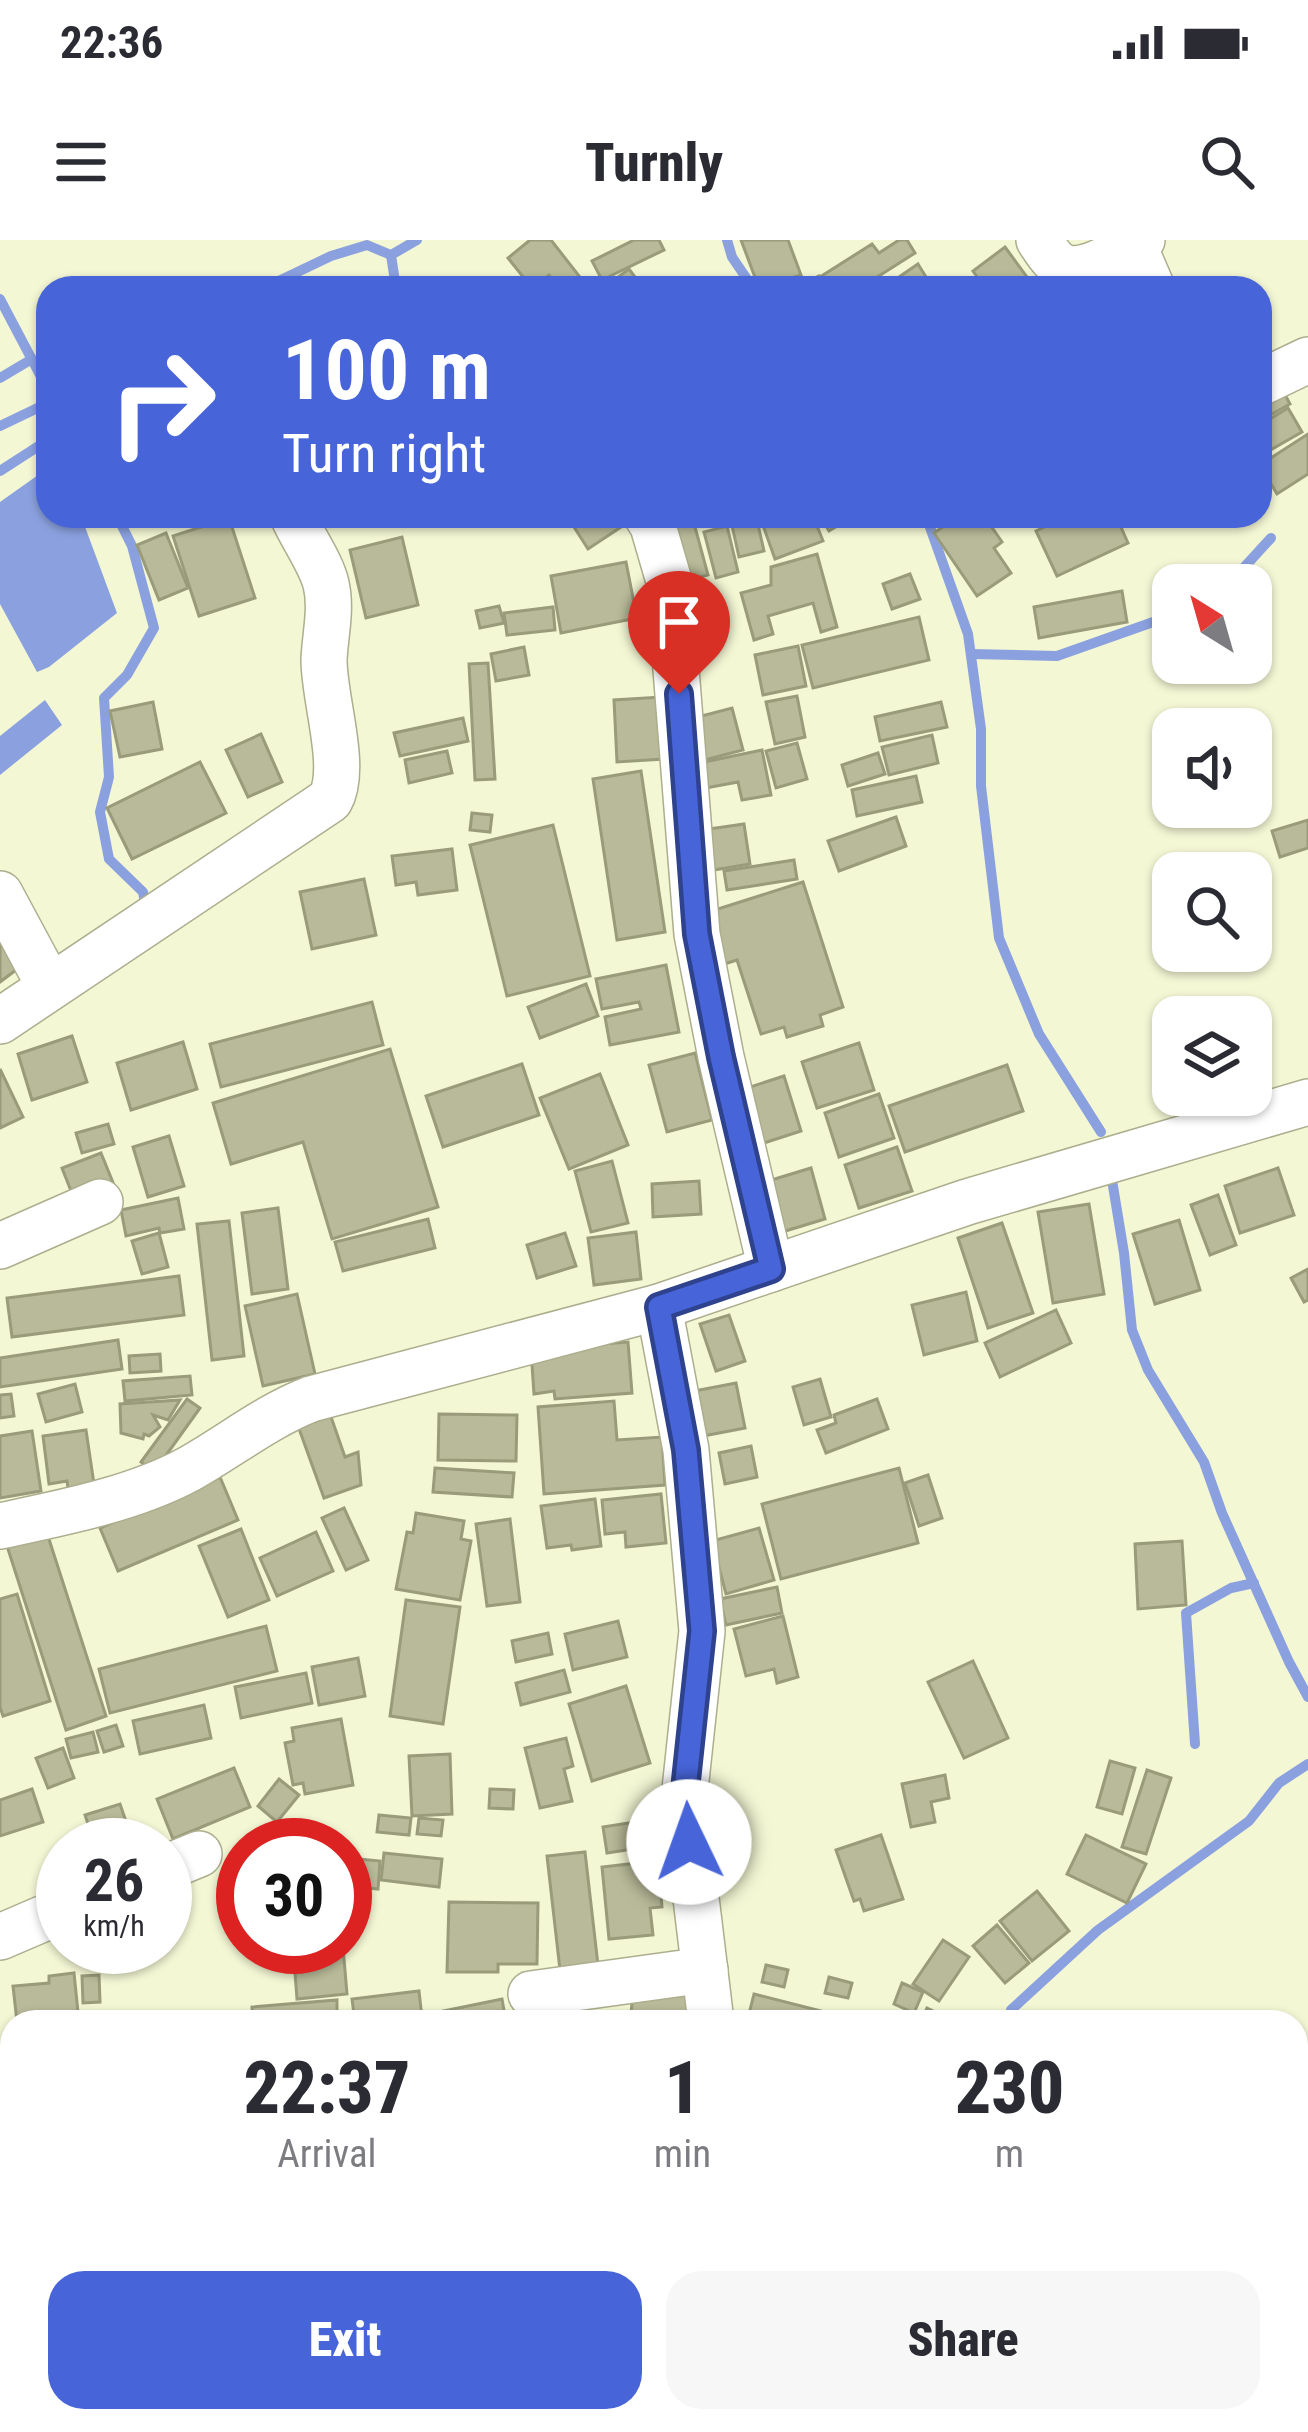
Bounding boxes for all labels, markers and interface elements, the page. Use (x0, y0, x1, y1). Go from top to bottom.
text: 22:36 (60, 16, 163, 69)
icon: menu (48, 129, 114, 195)
icon: search (1194, 129, 1260, 195)
text: Turnly (585, 131, 723, 194)
text: 100 m (282, 321, 491, 420)
icon: right (84, 324, 240, 480)
text: Turn right (282, 422, 486, 485)
north arrow (1152, 564, 1272, 684)
map controls (1152, 564, 1272, 1116)
pin (628, 571, 730, 694)
icon: arrive (646, 589, 712, 655)
button: sound (1152, 708, 1272, 828)
button: search (1152, 852, 1272, 972)
button: layers (1152, 996, 1272, 1116)
position arrow (626, 1779, 752, 1905)
speed limit sign: 30 (216, 1818, 372, 1974)
text: 26 (84, 1845, 144, 1916)
text: km/h (83, 1908, 145, 1943)
text: 22:37 (244, 2046, 410, 2131)
text: 1 (664, 2046, 701, 2131)
text: 230 (955, 2046, 1064, 2131)
text: Arrival (277, 2131, 377, 2177)
text: min (654, 2131, 711, 2177)
text: m (995, 2131, 1024, 2177)
button: Exit (48, 2271, 642, 2409)
button: Share (666, 2271, 1260, 2409)

